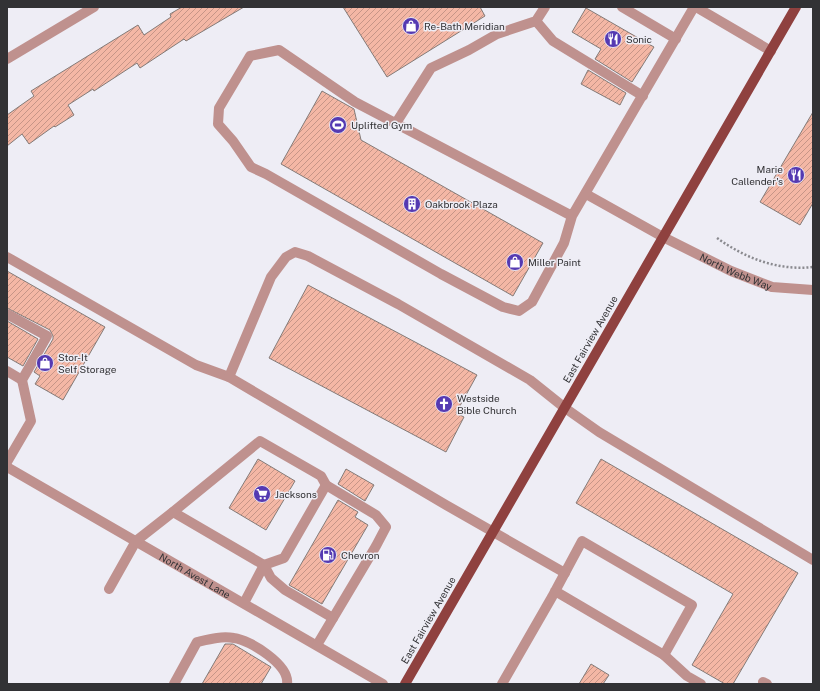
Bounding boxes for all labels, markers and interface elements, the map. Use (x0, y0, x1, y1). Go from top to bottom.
shop icon: Re-Bath Meridian (401, 16, 421, 36)
place label: Re-Bath Meridian (424, 20, 505, 32)
restaurant icon: Sonic (603, 29, 623, 49)
place label: Sonic (626, 33, 652, 45)
sports icon: Uplifted Gym (328, 115, 348, 135)
place label: Uplifted Gym (351, 119, 412, 131)
place label: Marie Callender's (731, 163, 783, 187)
restaurant icon: Marie Callender's (786, 165, 806, 185)
building icon: Oakbrook Plaza (402, 194, 422, 214)
place label: Oakbrook Plaza (425, 198, 498, 210)
street label: North Webb Way (698, 250, 774, 293)
shop icon: Miller Paint (505, 252, 525, 272)
place label: Miller Paint (528, 256, 581, 268)
street label: East Fairview Avenue (560, 293, 620, 385)
place label: Stor-It Self Storage (58, 351, 117, 375)
shop icon: Stor-It Self Storage (35, 353, 55, 373)
place label: Westside Bible Church (457, 392, 517, 416)
church icon: Westside Bible Church (434, 394, 454, 414)
supermarket icon: Jacksons (252, 484, 272, 504)
place label: Jacksons (275, 488, 317, 500)
fuel station icon: Chevron (318, 545, 338, 565)
place label: Chevron (341, 549, 380, 561)
street label: North Avest Lane (157, 550, 233, 601)
street label: East Fairview Avenue (398, 574, 458, 666)

